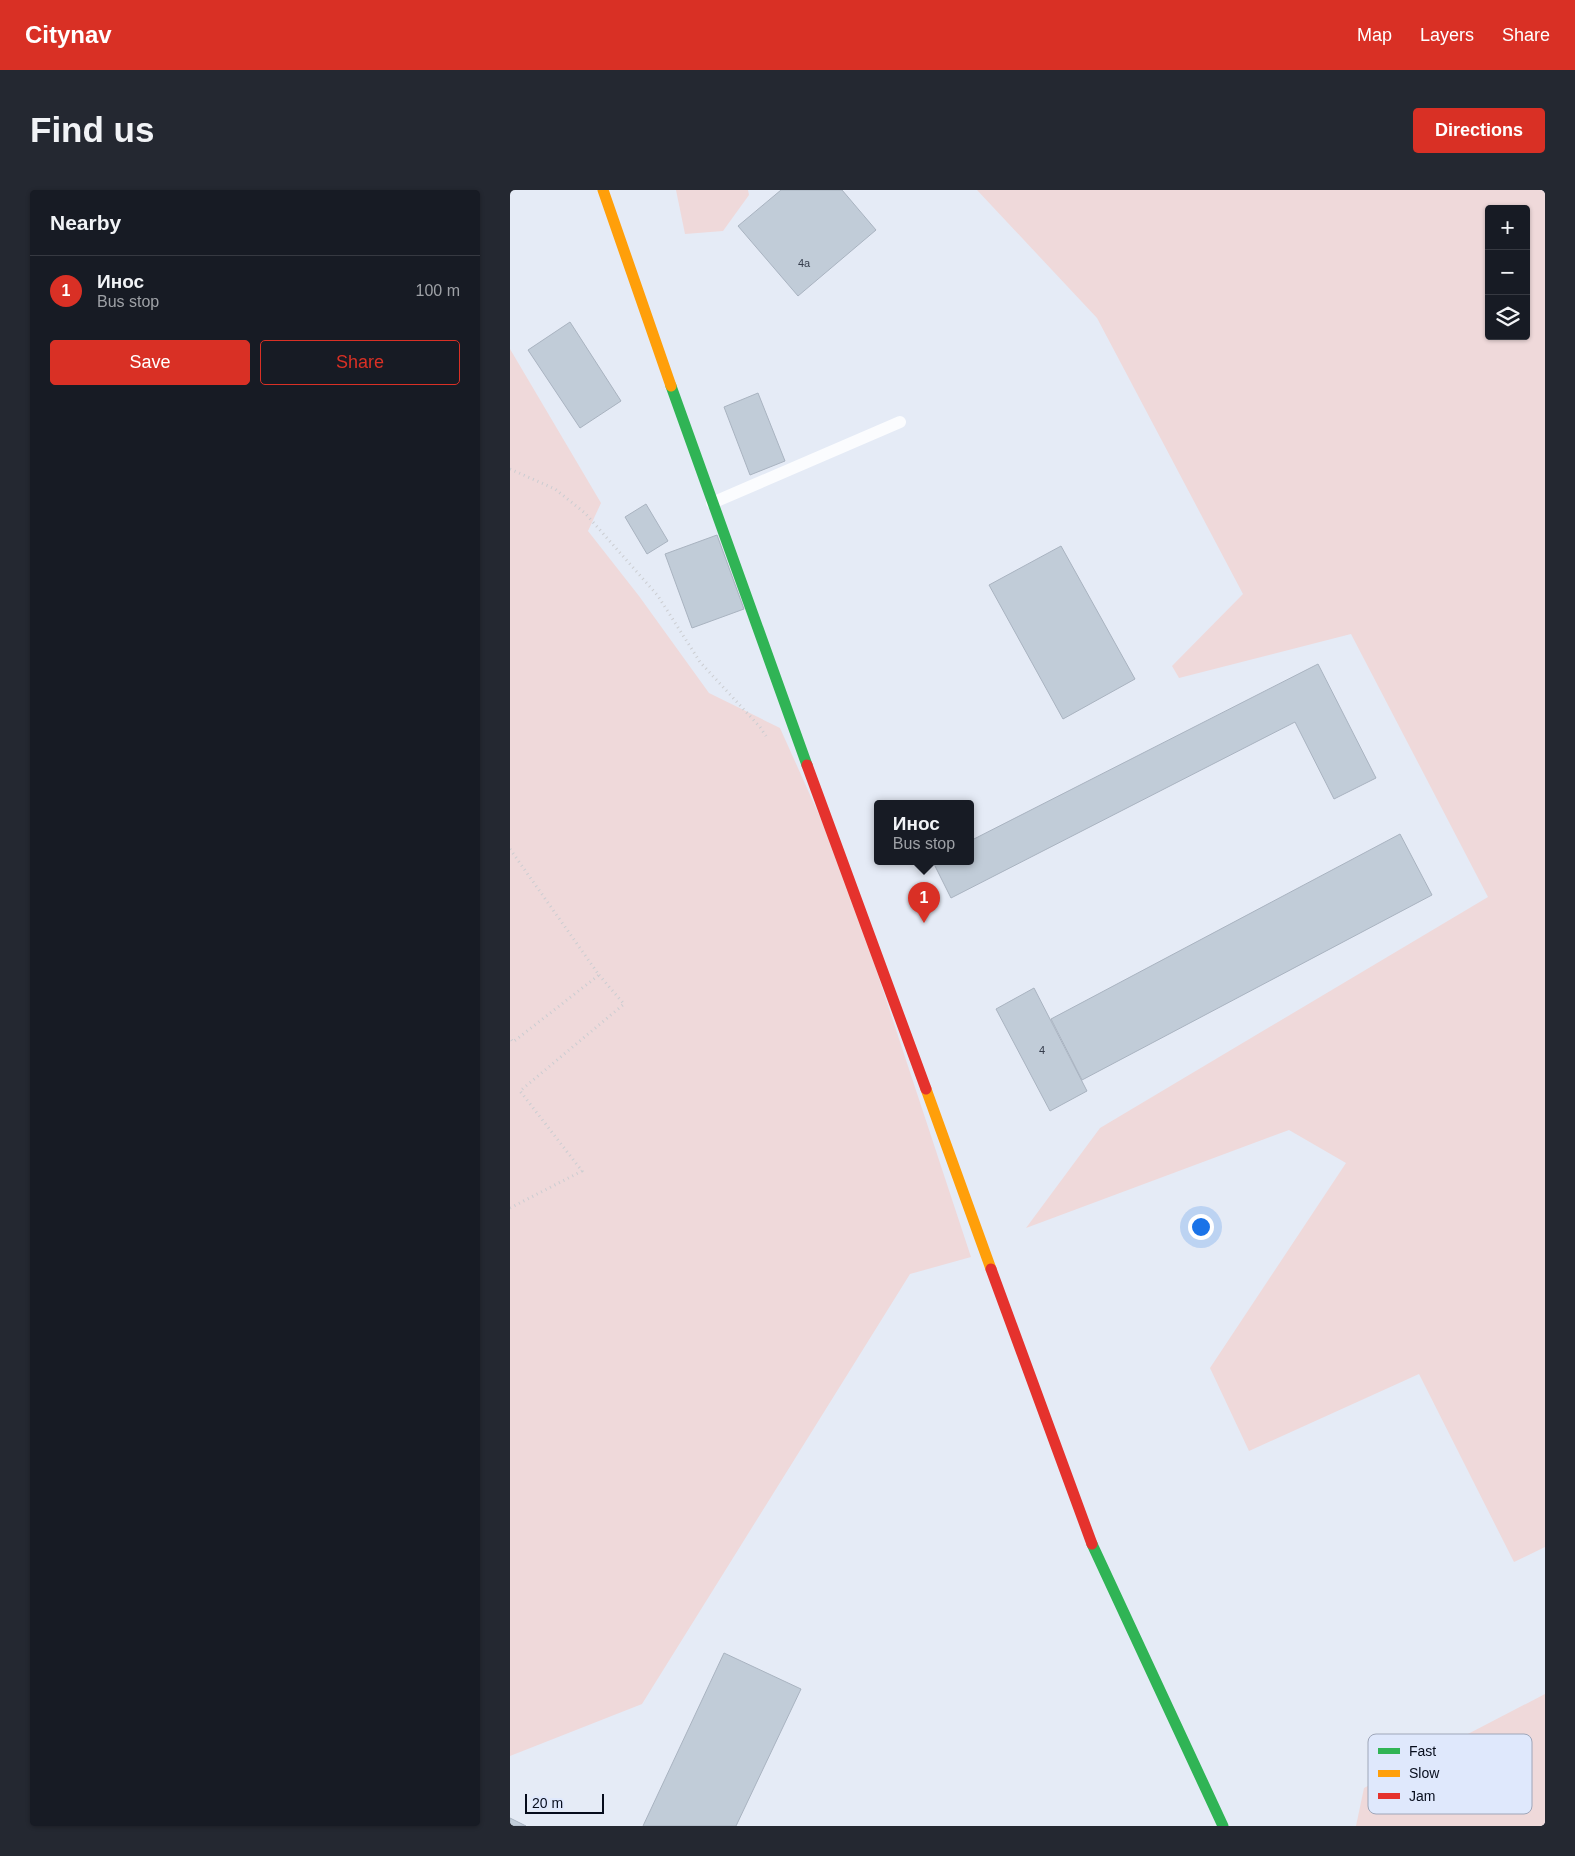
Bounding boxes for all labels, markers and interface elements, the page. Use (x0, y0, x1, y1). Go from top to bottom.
text: Citynav (25, 21, 112, 48)
text: Map (1357, 25, 1392, 45)
text: Layers (1420, 25, 1474, 45)
text: Share (1502, 25, 1550, 45)
button: Directions (1413, 108, 1545, 153)
text: Find us (30, 110, 154, 149)
map controls (1485, 205, 1530, 340)
button: + (1485, 205, 1530, 250)
text: Nearby (50, 211, 121, 234)
button: − (1485, 250, 1530, 295)
house number: 4a (798, 257, 811, 269)
text: Инос (97, 271, 144, 292)
text: 1 (62, 282, 70, 299)
text: 100 m (416, 282, 460, 299)
text: Bus stop (97, 293, 159, 310)
button: layers (1485, 295, 1530, 340)
button: Save (50, 340, 250, 385)
button: Share (260, 340, 460, 385)
popup (874, 800, 974, 865)
text: Инос (893, 813, 940, 834)
text: Bus stop (893, 835, 955, 852)
pin: 1 (908, 882, 940, 923)
house number: 4 (1039, 1044, 1045, 1056)
your location (1188, 1214, 1214, 1240)
legend (1368, 1734, 1532, 1814)
text: Fast (1409, 1743, 1436, 1759)
text: Slow (1409, 1765, 1440, 1781)
text: Jam (1409, 1788, 1435, 1804)
scale bar (525, 1791, 604, 1814)
text: 20 m (532, 1795, 563, 1811)

